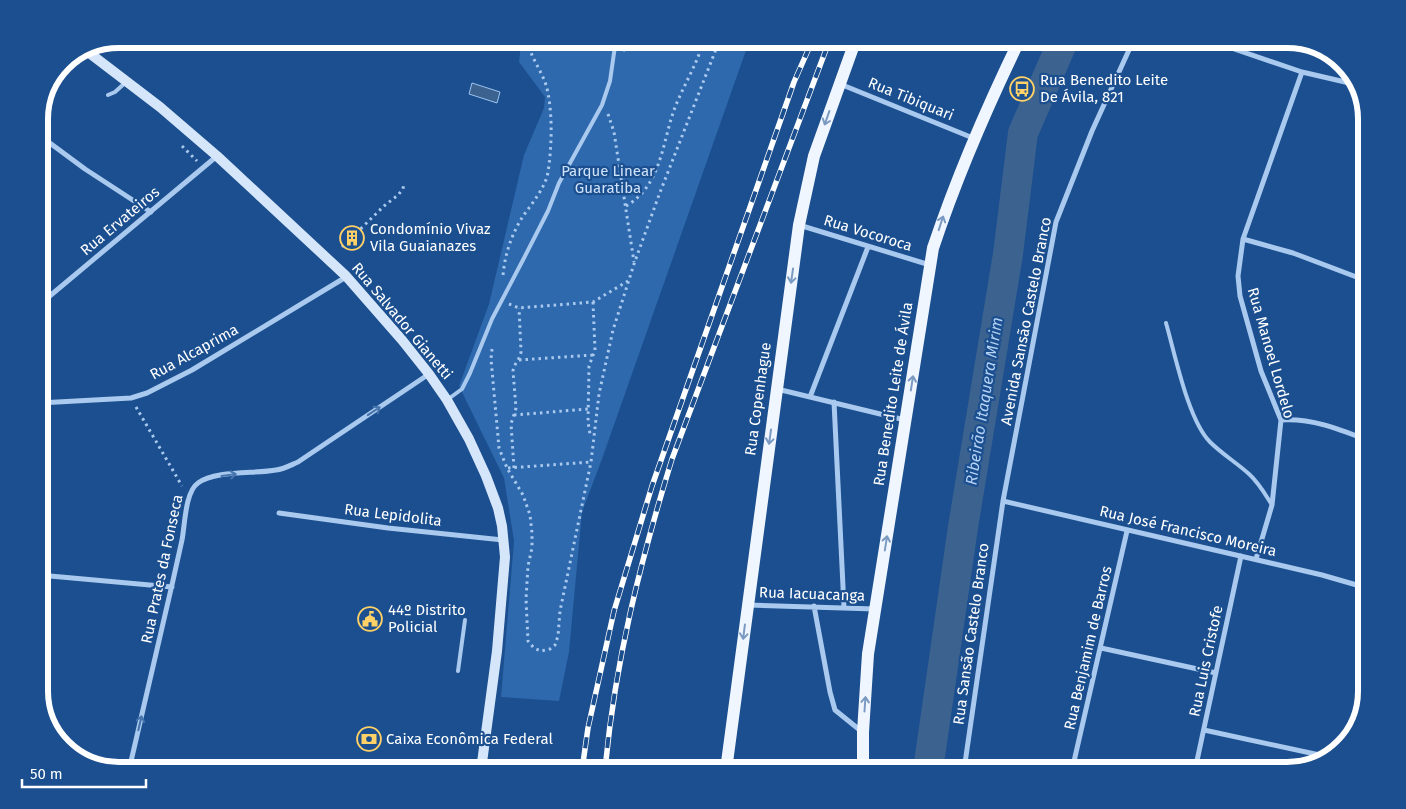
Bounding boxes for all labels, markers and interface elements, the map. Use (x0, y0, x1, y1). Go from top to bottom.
place label: Rua Benedito Leite De Ávila, 821 (1040, 71, 1168, 106)
street label: Rua Tibiquari (865, 74, 957, 124)
bus stop icon: Rua Benedito Leite De Ávila, 821 (1009, 76, 1035, 102)
one-way arrow (822, 109, 831, 125)
park label: Parque Linear Guaratiba (561, 162, 655, 197)
street label: Rua Ervateiros (77, 183, 163, 259)
street label: Rua Vocoroca (822, 211, 914, 255)
one-way arrow (937, 215, 947, 231)
street label: Avenida Sansão Castelo Branco (997, 215, 1055, 427)
place label: Condomínio Vivaz Vila Guaianazes (370, 220, 491, 255)
building icon: Condomínio Vivaz Vila Guaianazes (339, 225, 365, 251)
street label: Rua Salvador Gianetti (348, 259, 456, 383)
one-way arrow (787, 267, 797, 283)
street label: Rua Manoel Lordelo (1244, 285, 1298, 421)
street label: Rua Benedito Leite de Ávila (870, 301, 916, 487)
water label: Ribeirão Itaquera Mirim (961, 316, 1007, 486)
street label: Rua Alcaprima (147, 320, 241, 384)
street label: Rua Copenhague (741, 341, 775, 457)
one-way arrow (907, 375, 917, 391)
one-way arrow (367, 406, 381, 416)
one-way arrow (764, 428, 774, 444)
one-way arrow (221, 469, 237, 479)
street label: Rua Prates da Fonseca (137, 493, 187, 645)
street label: Rua Lepidolita (343, 500, 443, 530)
street label: Rua José Francisco Moreira (1098, 502, 1278, 560)
one-way arrow (881, 535, 891, 551)
street label: Rua Sansão Castelo Branco (949, 542, 993, 726)
street label: Rua Benjamim de Barros (1060, 564, 1116, 732)
street label: Rua Iacuacanga (759, 583, 865, 605)
place label: 44º Distrito Policial (388, 601, 466, 636)
street label: Rua Luis Cristofe (1185, 604, 1227, 718)
public building icon: 44º Distrito Policial (357, 606, 383, 632)
one-way arrow (738, 624, 748, 640)
one-way arrow (860, 696, 869, 712)
one-way arrow (136, 715, 145, 731)
bank icon: Caixa Econômica Federal (356, 726, 382, 752)
place label: Caixa Econômica Federal (386, 730, 553, 748)
scale bar (22, 756, 146, 788)
text: 50 m (30, 765, 63, 783)

